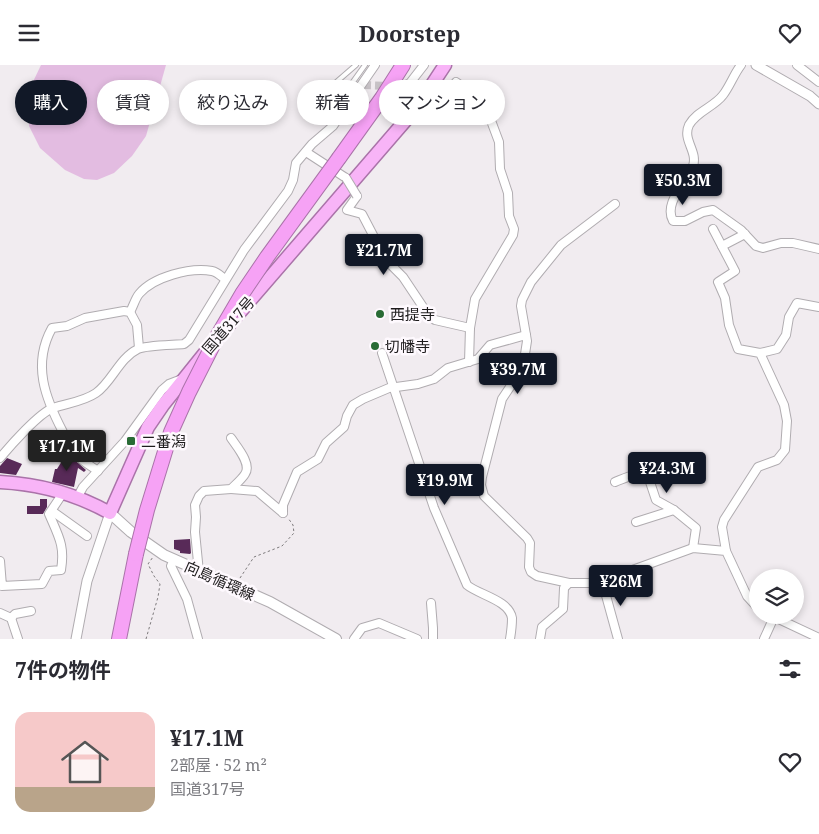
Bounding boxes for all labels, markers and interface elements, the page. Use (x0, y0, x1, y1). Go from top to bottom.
text: Doorstep (359, 18, 460, 48)
icon: menu (15, 19, 43, 47)
icon: heart (776, 19, 804, 47)
chip: 購入 (15, 80, 87, 125)
chip: 賃貸 (97, 80, 169, 125)
chip: 絞り込み (179, 80, 287, 125)
chip: 新着 (297, 80, 369, 125)
chip: マンション (379, 80, 505, 125)
pin: ¥50.3M (642, 163, 724, 206)
text: ¥50.3M (655, 169, 711, 191)
pin: ¥21.7M (343, 233, 425, 276)
text: ¥21.7M (356, 239, 412, 261)
street label: 国道317号 (197, 292, 259, 358)
place label: 西提寺 (390, 304, 435, 324)
marker: 西提寺 (374, 308, 386, 320)
place label: 切幡寺 (385, 336, 430, 356)
marker: 切幡寺 (369, 340, 381, 352)
pin: ¥39.7M (477, 353, 559, 395)
text: ¥39.7M (490, 358, 546, 380)
pin: ¥17.1M (26, 429, 108, 472)
place label: 二番潟 (141, 431, 186, 451)
text: ¥17.1M (39, 435, 95, 457)
marker: 二番潟 (125, 435, 137, 447)
pin: ¥24.3M (626, 451, 708, 494)
text: ¥24.3M (639, 457, 695, 479)
pin: ¥19.9M (404, 463, 486, 506)
text: ¥19.9M (417, 469, 473, 491)
street label: 向島循環線 (182, 556, 258, 604)
pin: ¥26M (591, 565, 651, 607)
map controls (749, 569, 804, 624)
button: layers (749, 569, 804, 624)
text: ¥26M (600, 570, 642, 592)
icon: filters (776, 655, 804, 683)
text: 7件の物件 (15, 656, 111, 684)
text: ¥17.1M (170, 724, 244, 752)
icon: home (55, 732, 115, 792)
icon: heart (776, 748, 804, 776)
text: 2部屋 · 52 m² (170, 754, 267, 776)
text: 国道317号 (170, 778, 245, 800)

